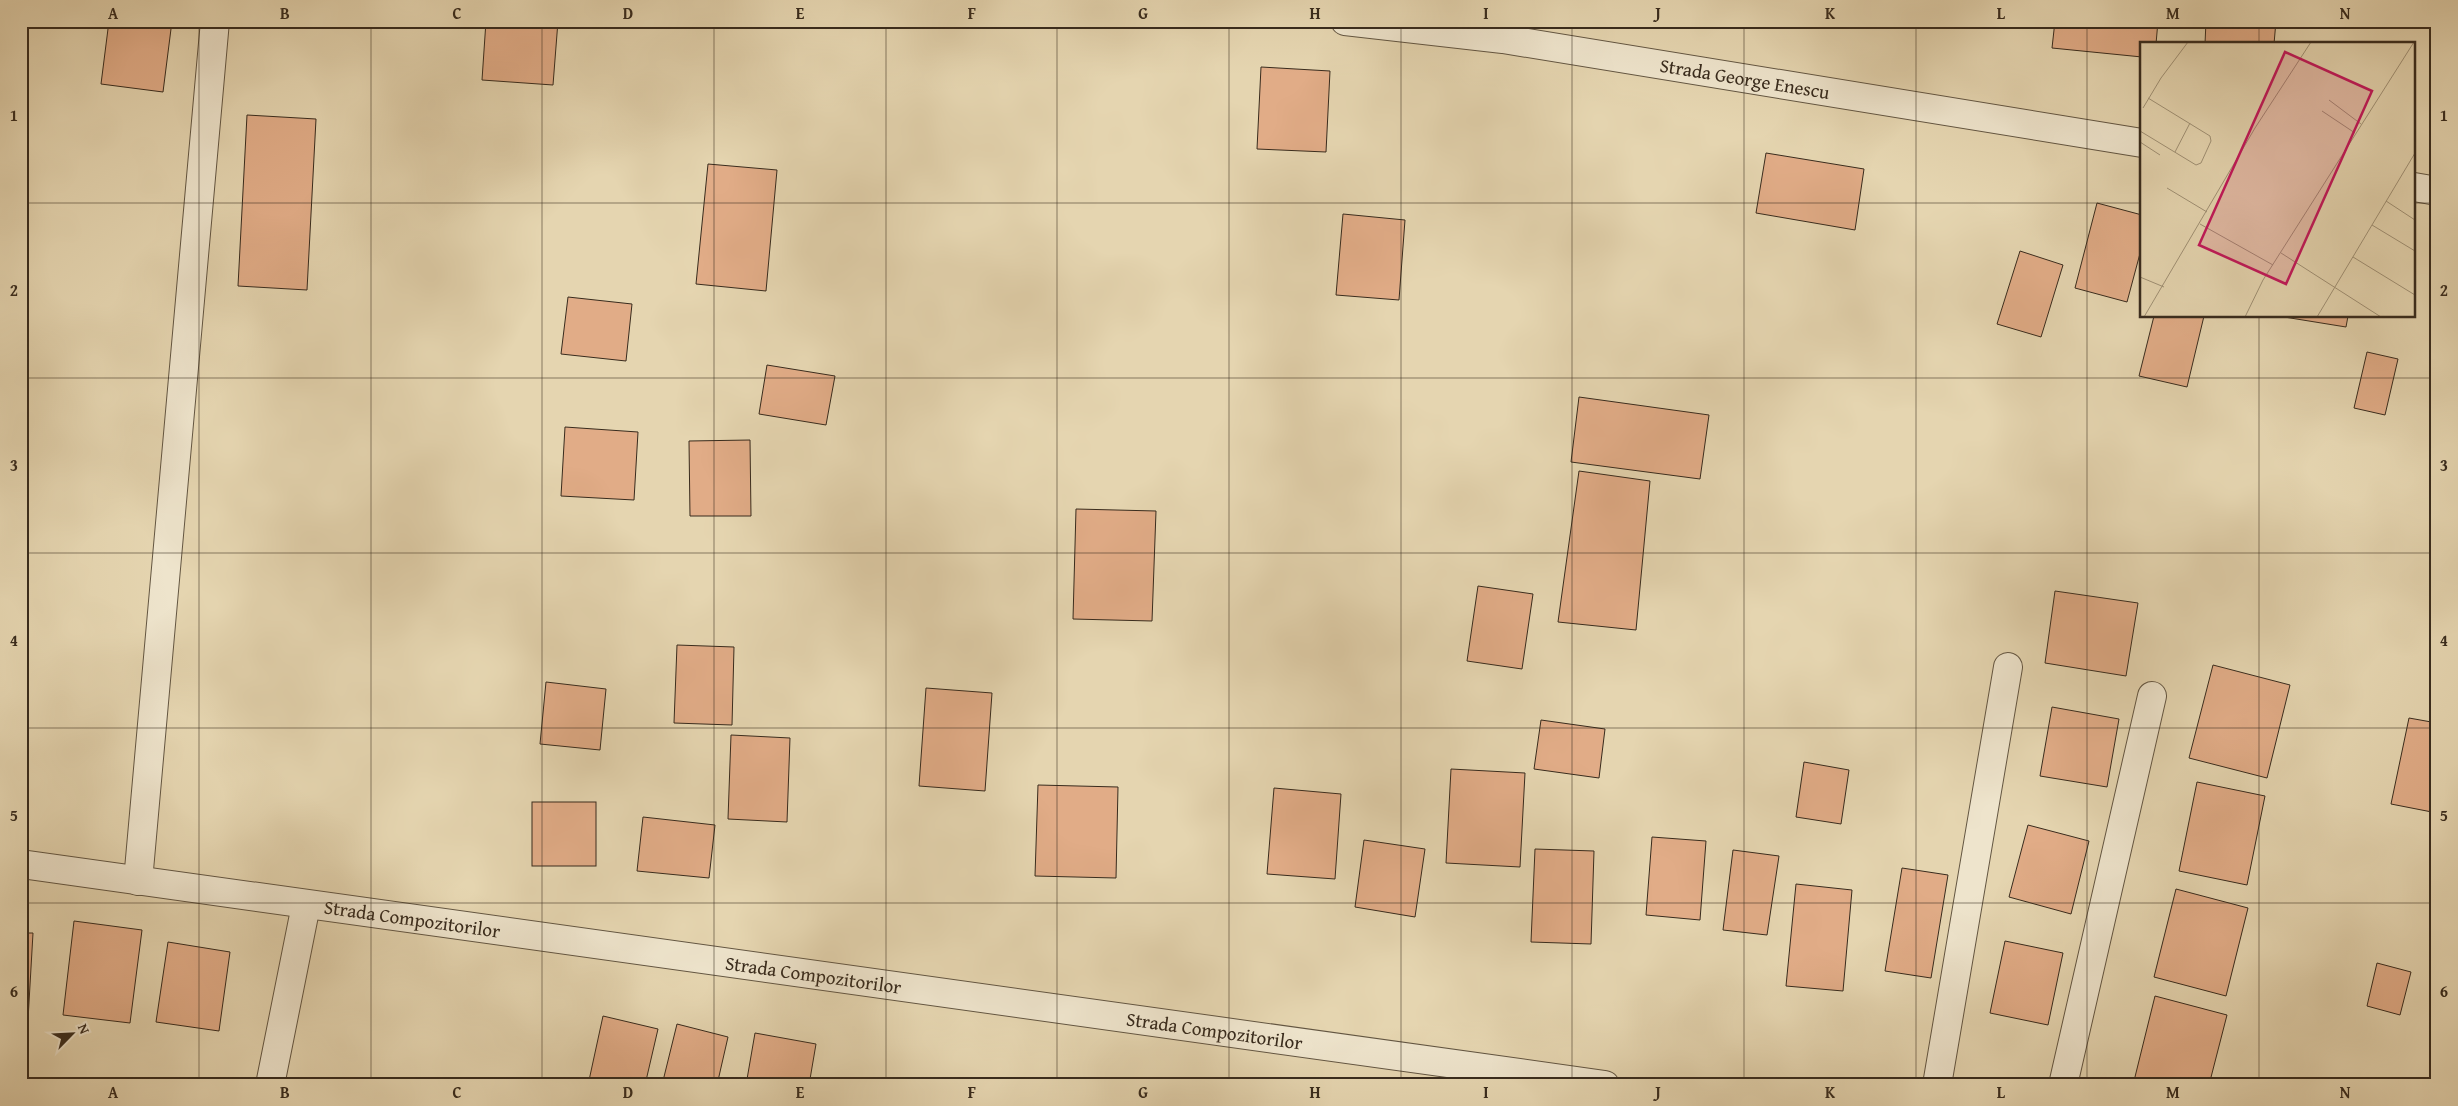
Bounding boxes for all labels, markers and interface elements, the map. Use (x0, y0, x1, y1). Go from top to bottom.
text: A (108, 1, 119, 25)
text: B (280, 1, 290, 25)
text: C (452, 1, 462, 25)
text: D (623, 1, 633, 25)
text: E (796, 1, 805, 25)
text: F (968, 1, 976, 25)
text: G (1138, 1, 1148, 25)
text: H (1309, 1, 1321, 25)
text: I (1483, 1, 1489, 25)
text: J (1652, 1, 1661, 25)
text: K (1825, 1, 1836, 25)
text: L (1997, 1, 2006, 25)
text: M (2166, 1, 2180, 25)
text: N (2340, 1, 2351, 25)
inset map (2140, 42, 2416, 318)
street label: Strada George Enescu (1658, 51, 1832, 106)
text: 1 (10, 103, 18, 127)
text: 1 (2440, 103, 2448, 127)
text: 2 (10, 278, 18, 302)
text: 2 (2440, 278, 2448, 302)
text: 3 (10, 453, 18, 477)
text: 3 (2440, 453, 2448, 477)
text: 4 (10, 628, 18, 652)
text: 4 (2440, 628, 2448, 652)
text: 5 (10, 803, 18, 827)
text: 5 (2440, 803, 2448, 827)
street label: Strada Compozitorilor (322, 892, 502, 945)
street label: Strada Compozitorilor (723, 948, 903, 1001)
text: 6 (10, 979, 18, 1003)
text: 6 (2440, 979, 2448, 1003)
street label: Strada Compozitorilor (1125, 1004, 1304, 1057)
north arrow (48, 1008, 98, 1058)
text: N (73, 1020, 95, 1038)
text: A (108, 1080, 119, 1104)
text: B (280, 1080, 290, 1104)
text: C (452, 1080, 462, 1104)
text: D (623, 1080, 633, 1104)
text: E (796, 1080, 805, 1104)
text: F (968, 1080, 976, 1104)
text: G (1138, 1080, 1148, 1104)
text: H (1309, 1080, 1321, 1104)
text: I (1483, 1080, 1489, 1104)
text: J (1652, 1080, 1661, 1104)
text: K (1825, 1080, 1836, 1104)
text: L (1997, 1080, 2006, 1104)
text: M (2166, 1080, 2180, 1104)
text: N (2340, 1080, 2351, 1104)

